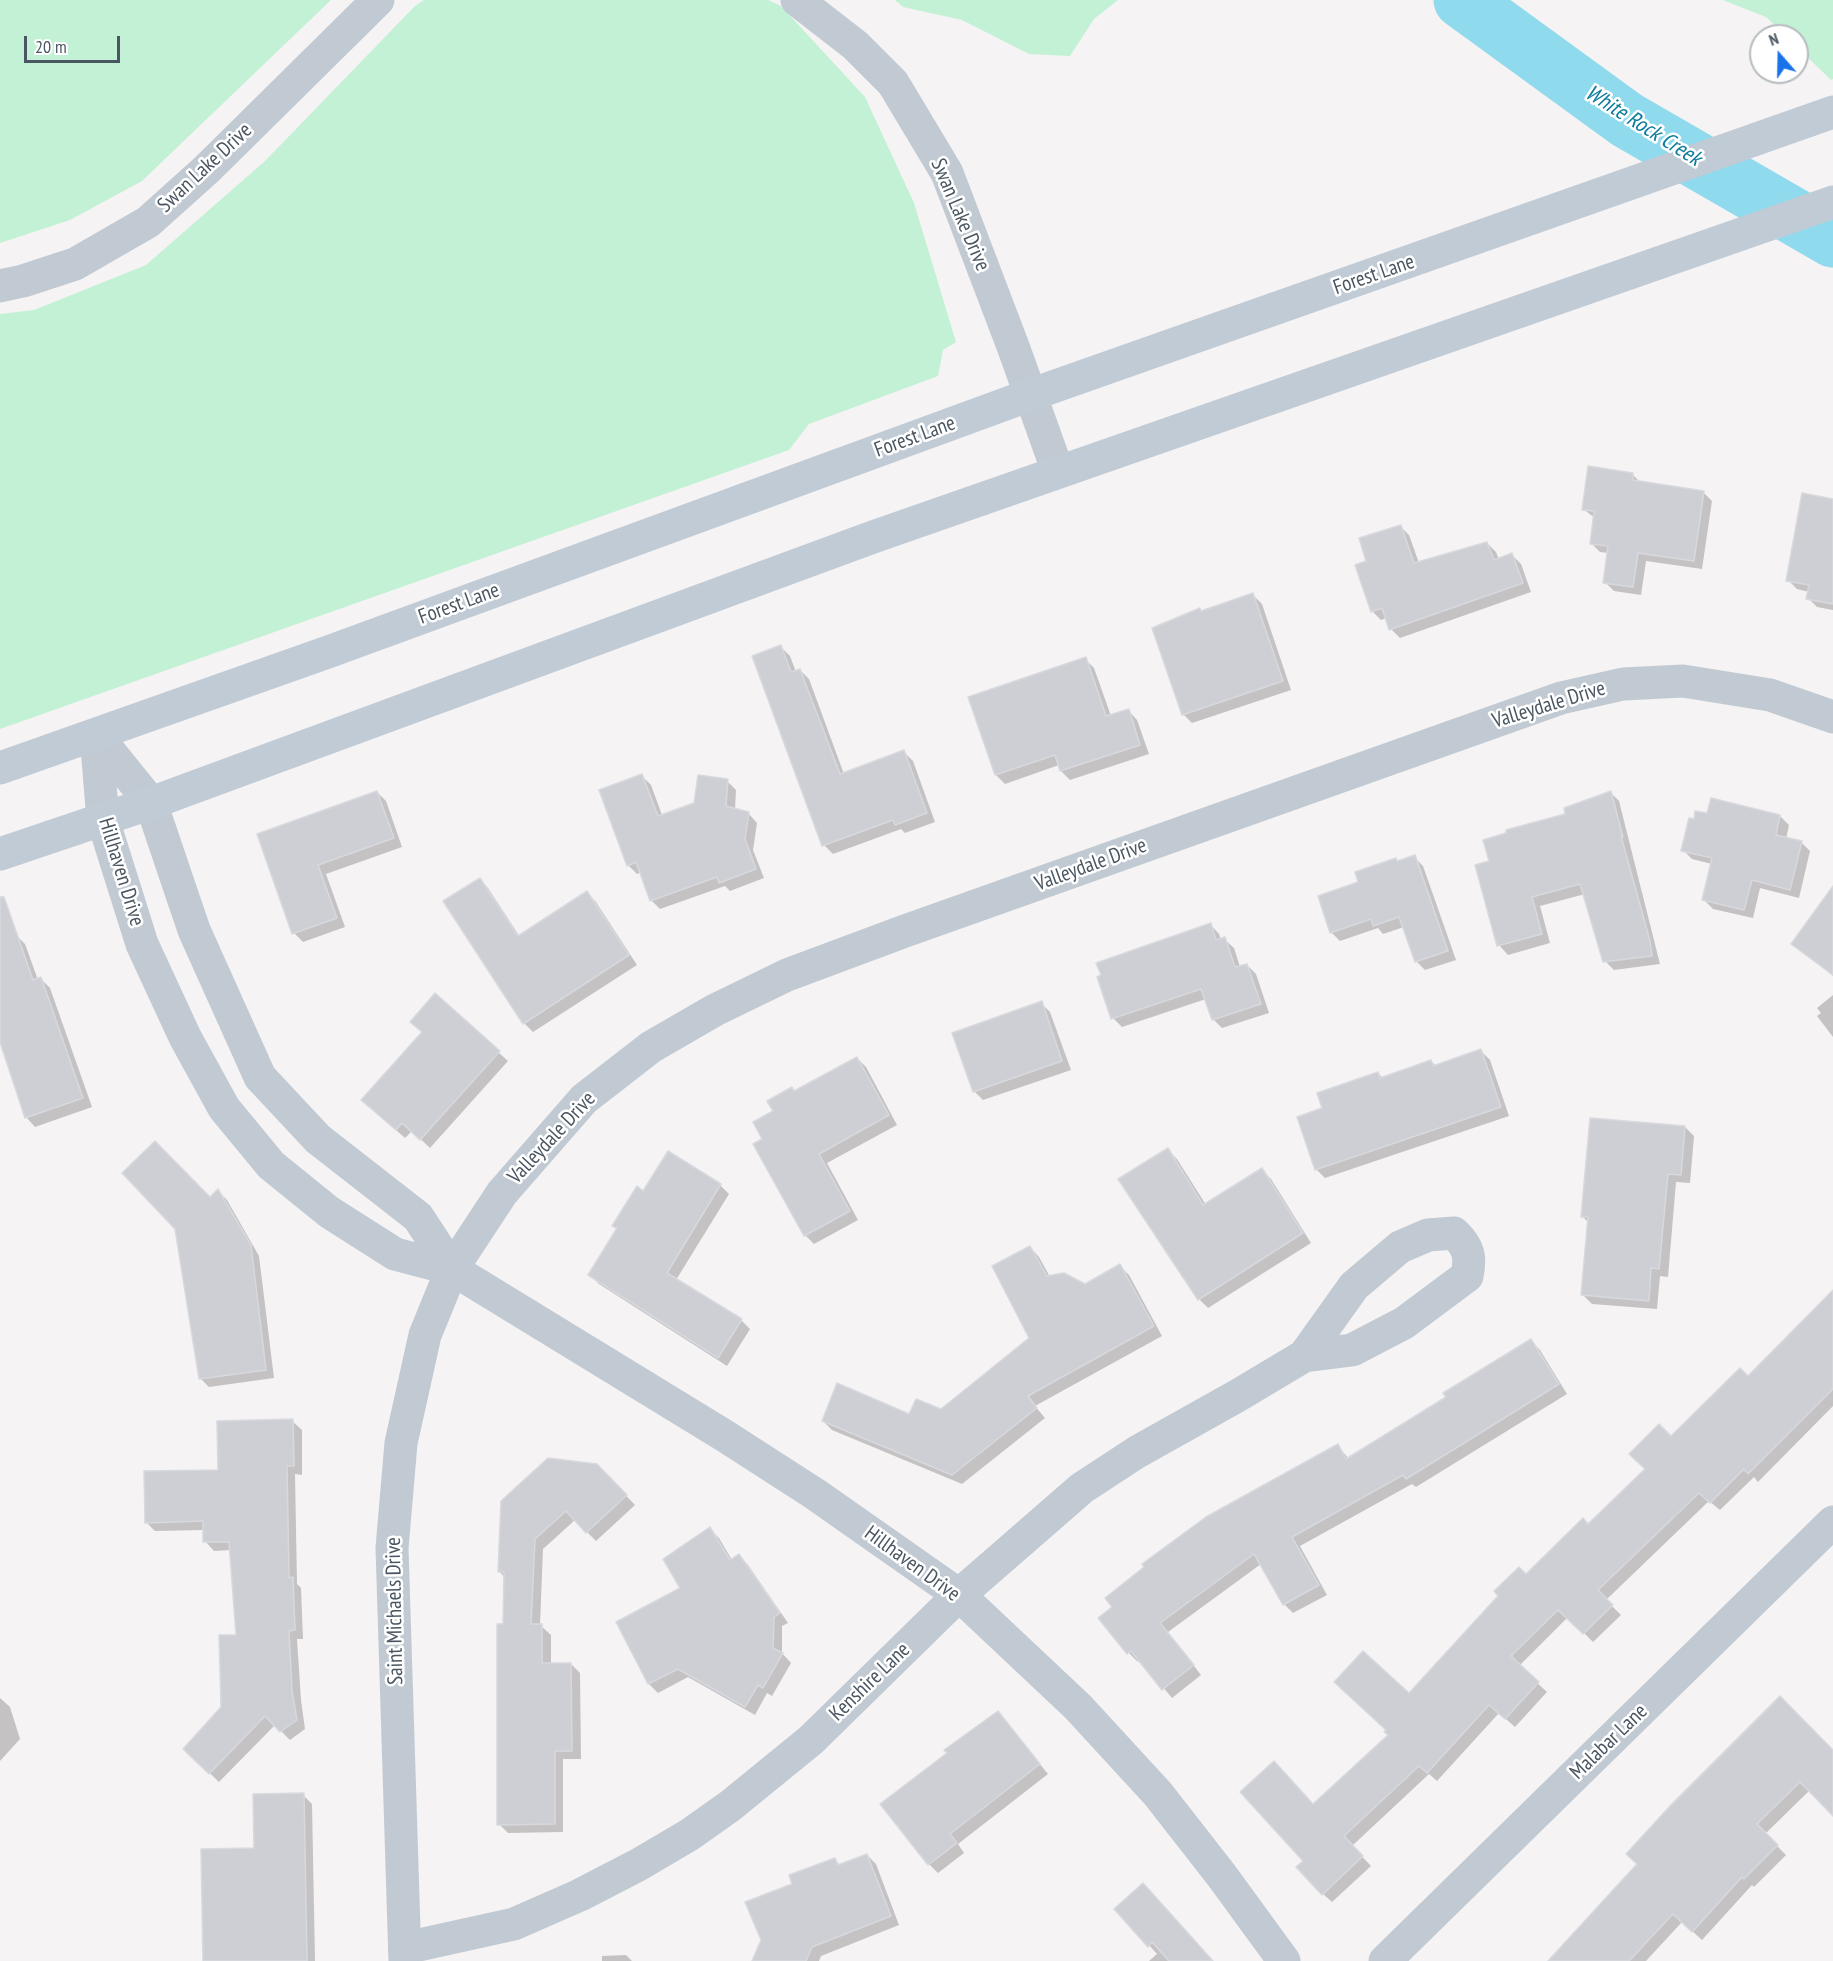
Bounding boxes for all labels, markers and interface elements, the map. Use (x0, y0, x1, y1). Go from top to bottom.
scale bar (27, 24, 123, 62)
north arrow (1749, 24, 1809, 84)
text: N (1766, 28, 1781, 50)
text: 20 m (35, 35, 67, 58)
water label: White Rock Creek (1580, 80, 1706, 172)
street label: Swan Lake Drive (153, 118, 257, 218)
street label: Swan Lake Drive (925, 155, 995, 275)
street label: Forest Lane (1330, 249, 1418, 301)
street label: Forest Lane (871, 411, 959, 463)
street label: Forest Lane (415, 578, 503, 630)
street label: Valleydale Drive (1489, 676, 1609, 734)
street label: Hillhaven Drive (93, 815, 149, 929)
street label: Valleydale Drive (1032, 833, 1150, 897)
street label: Valleydale Drive (503, 1087, 601, 1189)
street label: Hillhaven Drive (859, 1521, 965, 1607)
street label: Saint Michaels Drive (381, 1537, 409, 1685)
street label: Kenshire Lane (825, 1638, 915, 1726)
street label: Malabar Lane (1565, 1699, 1653, 1785)

